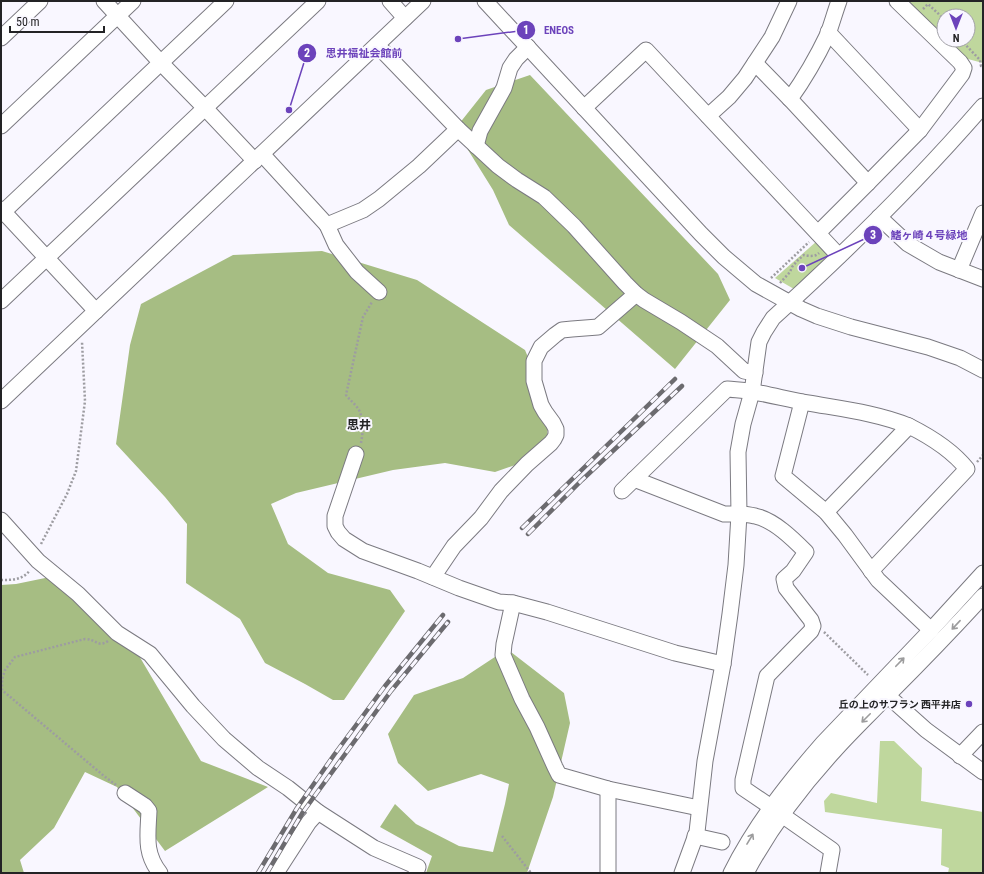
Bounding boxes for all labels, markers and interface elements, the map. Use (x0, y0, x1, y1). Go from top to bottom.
scale bar (10, 8, 104, 34)
north arrow (936, 8, 976, 48)
text: 50 m (16, 15, 40, 29)
callout: ENEOS (516, 18, 582, 41)
text: 1 (523, 23, 529, 37)
text: ENEOS (544, 24, 574, 37)
text: N (952, 31, 959, 44)
callout: 思井福祉会館前 (297, 42, 410, 65)
text: 2 (304, 46, 310, 60)
text: 思井福祉会館前 (326, 47, 403, 60)
callout: 鰭ヶ崎４号緑地 (863, 223, 976, 246)
text: 3 (870, 228, 876, 242)
text: 鰭ヶ崎４号緑地 (891, 229, 968, 242)
district label: 思井 (347, 418, 371, 432)
one-way arrow (951, 620, 961, 630)
one-way arrow (895, 658, 904, 668)
place label: 丘の上のサフラン 西平井店 (839, 699, 961, 710)
marker: 丘の上のサフラン 西平井店 (964, 699, 974, 709)
one-way arrow (861, 713, 871, 723)
one-way arrow (746, 834, 754, 845)

